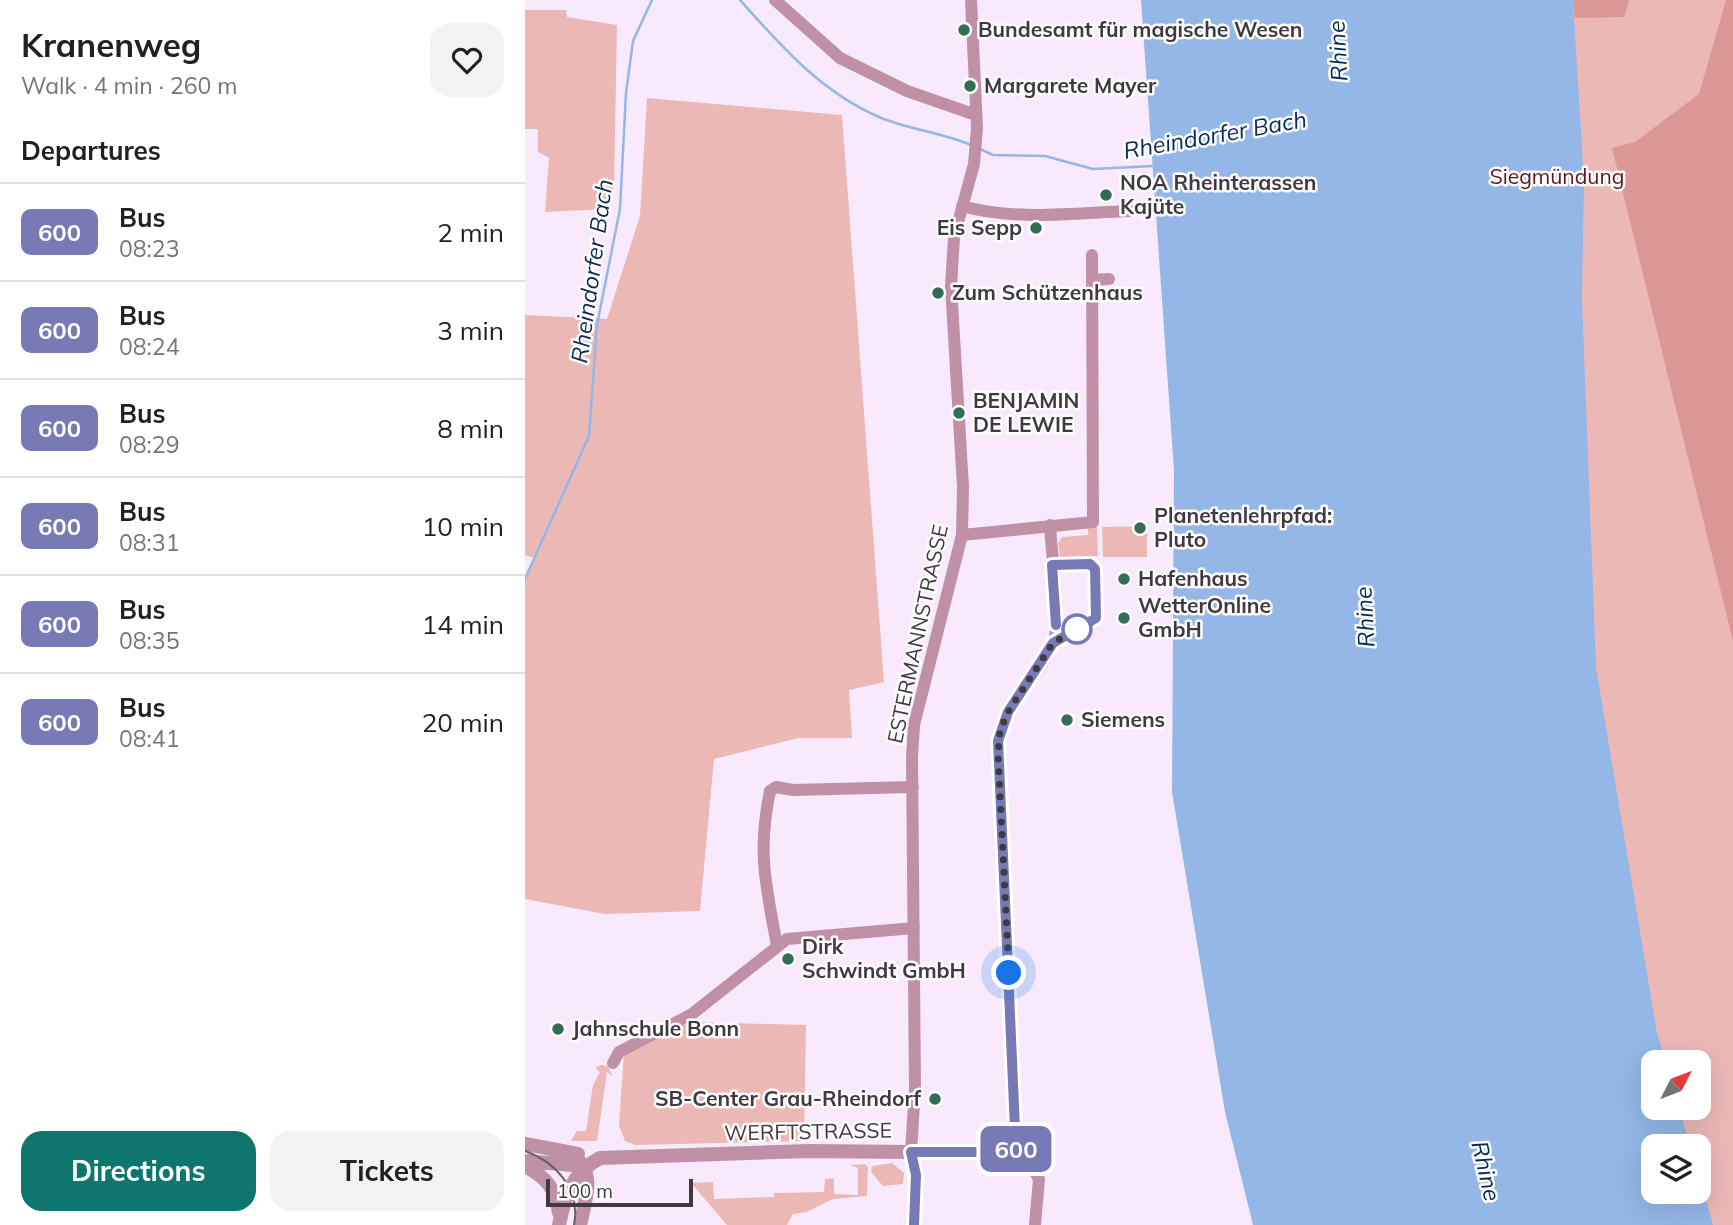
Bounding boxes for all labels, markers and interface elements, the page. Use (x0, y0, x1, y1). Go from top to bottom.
place label: Bundesamt für magische Wesen (978, 16, 1302, 42)
water label: Rhine (1321, 20, 1354, 82)
marker: Bundesamt für magische Wesen (956, 22, 972, 38)
button: heart (430, 23, 504, 97)
text: Kranenweg (21, 24, 201, 65)
text: Walk · 4 min · 260 m (21, 71, 238, 100)
place label: Margarete Mayer (984, 72, 1157, 98)
marker: Margarete Mayer (962, 78, 978, 94)
water label: Rheindorfer Bach (1121, 104, 1309, 165)
text: Departures (21, 134, 161, 167)
park label: Siegmündung (1490, 163, 1624, 189)
place label: NOA Rheinterassen Kajüte (1120, 169, 1316, 219)
water label: Rheindorfer Bach (564, 177, 619, 365)
marker: NOA Rheinterassen Kajüte (1098, 187, 1114, 203)
text: Bus (119, 201, 165, 234)
place label: Eis Sepp (937, 214, 1022, 240)
text: 2 min (437, 216, 504, 249)
text: 600 (38, 217, 81, 247)
marker: Eis Sepp (1028, 220, 1044, 236)
text: 08:23 (119, 234, 179, 263)
place label: Zum Schützenhaus (952, 279, 1143, 305)
marker: Zum Schützenhaus (930, 285, 946, 301)
text: Bus (119, 299, 165, 332)
text: 3 min (437, 314, 504, 347)
text: 600 (38, 315, 81, 345)
text: 08:24 (119, 332, 179, 361)
place label: BENJAMIN DE LEWIE (973, 387, 1079, 437)
text: Bus (119, 397, 165, 430)
marker: BENJAMIN DE LEWIE (951, 405, 967, 421)
text: 8 min (437, 412, 504, 445)
text: 600 (38, 413, 81, 443)
text: 08:29 (119, 430, 179, 459)
text: Bus (119, 495, 165, 528)
place label: Planetenlehrpfad: Pluto (1154, 502, 1332, 552)
text: 10 min (422, 510, 504, 543)
text: 600 (38, 511, 81, 541)
marker: Planetenlehrpfad: Pluto (1132, 520, 1148, 536)
street label: ESTERMANNSTRASSE (881, 522, 953, 745)
text: 08:31 (119, 528, 179, 557)
place label: Hafenhaus (1138, 565, 1248, 591)
marker: Hafenhaus (1116, 571, 1132, 587)
water label: Rhine (1348, 586, 1381, 648)
place label: WetterOnline GmbH (1138, 592, 1271, 642)
text: Bus (119, 593, 165, 626)
text: 14 min (422, 608, 504, 641)
text: 600 (38, 609, 81, 639)
marker: WetterOnline GmbH (1116, 610, 1132, 626)
unlabelled marker (1062, 614, 1092, 644)
text: 08:35 (119, 626, 179, 655)
text: Bus (119, 691, 165, 724)
text: 20 min (422, 706, 504, 739)
place label: Siemens (1081, 706, 1165, 732)
text: 600 (38, 707, 81, 737)
marker: Siemens (1059, 712, 1075, 728)
text: 08:41 (119, 724, 179, 753)
place label: Dirk Schwindt GmbH (802, 933, 966, 983)
marker: Dirk Schwindt GmbH (780, 951, 796, 967)
your location (991, 955, 1026, 990)
place label: Jahnschule Bonn (572, 1015, 739, 1041)
marker: Jahnschule Bonn (550, 1021, 566, 1037)
north arrow (1641, 1050, 1711, 1120)
map controls (1641, 1050, 1711, 1204)
place label: SB-Center Grau-Rheindorf (655, 1085, 922, 1111)
marker: SB-Center Grau-Rheindorf (927, 1091, 943, 1107)
street label: WERFTSTRASSE (724, 1117, 892, 1145)
line badge: 600 (976, 1126, 1056, 1172)
button: Directions (21, 1131, 256, 1211)
button: Tickets (270, 1131, 504, 1211)
text: 600 (994, 1134, 1038, 1164)
button: layers (1641, 1134, 1711, 1204)
water label: Rhine (1466, 1138, 1507, 1204)
scale bar (546, 1176, 693, 1208)
text: 100 m (557, 1179, 613, 1203)

